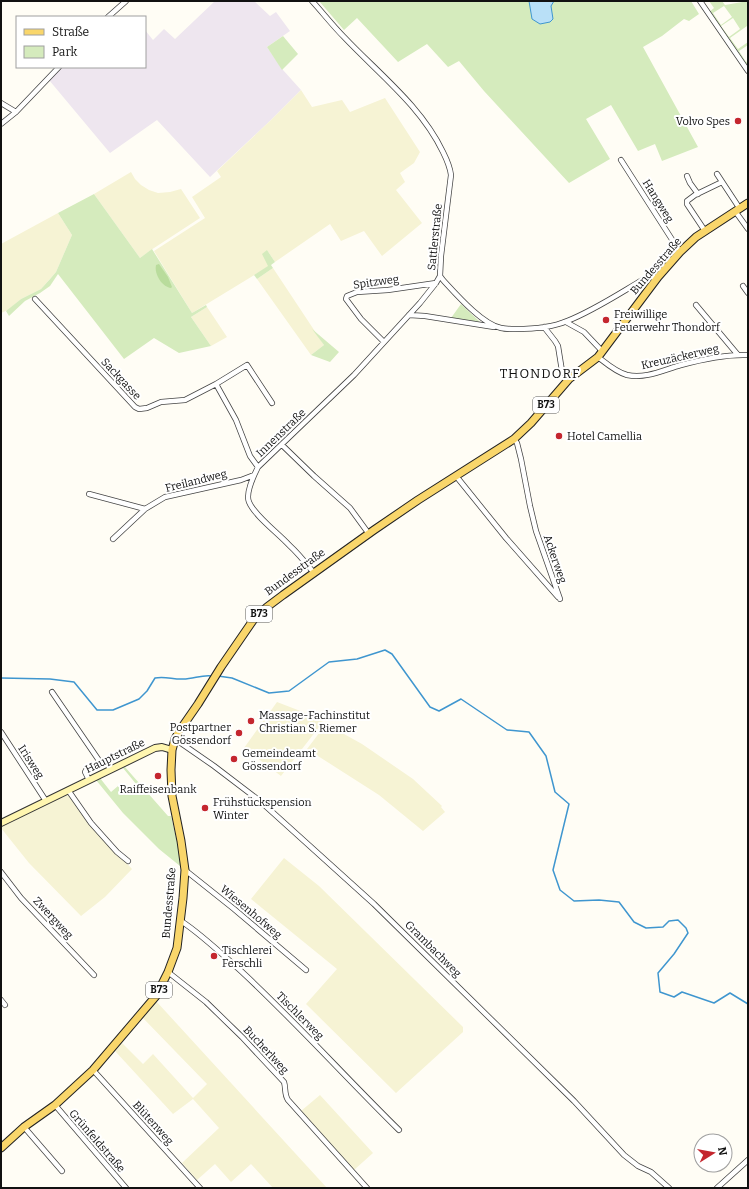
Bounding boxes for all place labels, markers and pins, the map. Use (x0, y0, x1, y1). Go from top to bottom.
place label: Volvo Spes (676, 115, 730, 128)
marker: Volvo Spes (733, 116, 743, 126)
place label: Freiwillige Feuerwehr Thondorf (614, 308, 721, 334)
marker: Freiwillige Feuerwehr Thondorf (601, 315, 611, 325)
place label: Hotel Camellia (567, 430, 642, 443)
marker: Hotel Camellia (554, 431, 564, 441)
place label: Massage-Fachinstitut Christian S. Riemer (259, 709, 370, 735)
marker: Massage-Fachinstitut Christian S. Riemer (246, 716, 256, 726)
place label: Postpartner Gössendorf (170, 721, 232, 747)
marker: Postpartner Gössendorf (234, 728, 244, 738)
place label: Gemeindeamt Gössendorf (242, 747, 316, 773)
marker: Gemeindeamt Gössendorf (229, 754, 239, 764)
marker: Raiffeisenbank (153, 771, 163, 781)
place label: Raiffeisenbank (120, 783, 197, 796)
place label: Frühstückspension Winter (213, 796, 312, 822)
marker: Frühstückspension Winter (200, 803, 210, 813)
place label: Tischlerei Ferschli (222, 944, 273, 970)
marker: Tischlerei Ferschli (209, 951, 219, 961)

